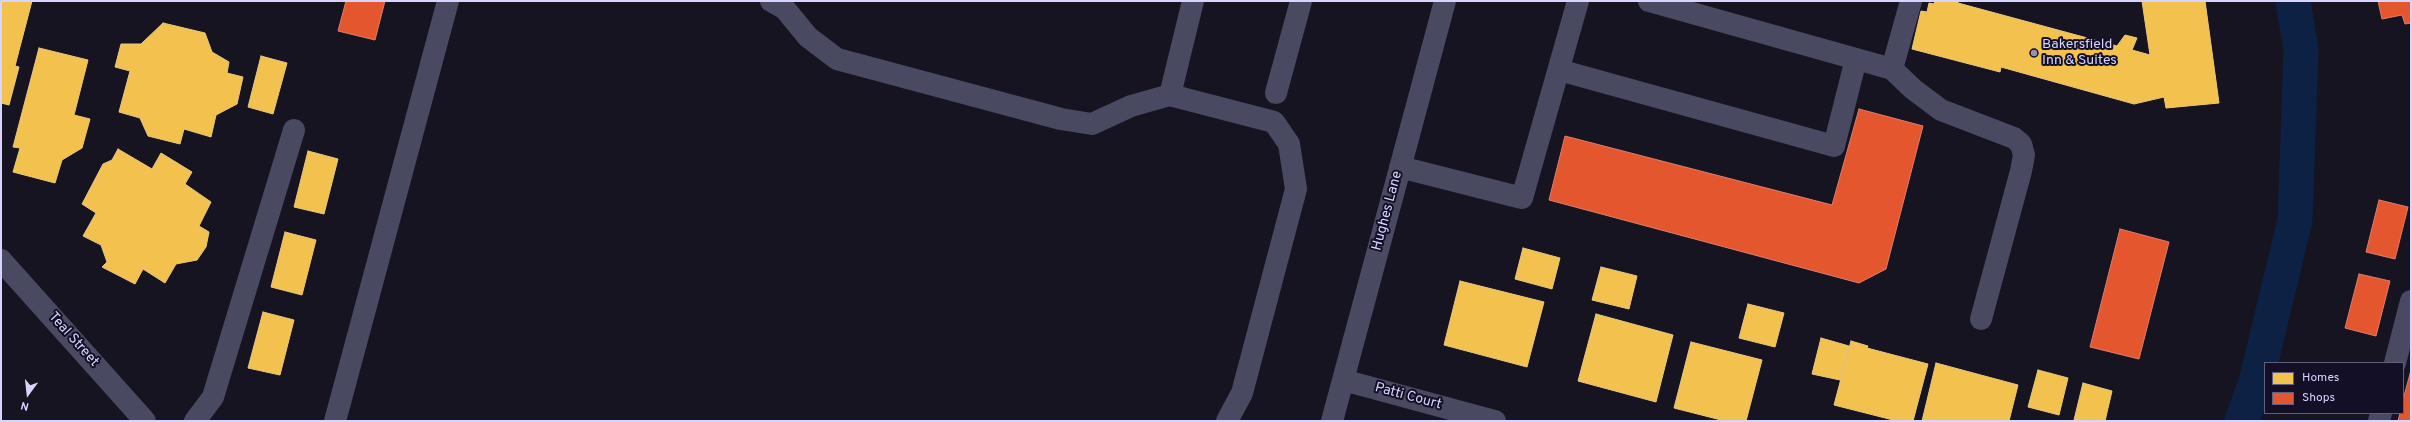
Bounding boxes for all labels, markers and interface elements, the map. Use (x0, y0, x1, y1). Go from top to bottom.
place label: Bakersfield Inn & Suites (2042, 37, 2117, 70)
marker: Bakersfield Inn & Suites (2029, 48, 2039, 58)
street label: Hughes Lane (1369, 169, 1407, 253)
street label: Teal Street (44, 309, 102, 371)
legend (2264, 362, 2404, 414)
text: Homes (2302, 370, 2339, 386)
north arrow (8, 374, 48, 414)
street label: Patti Court (1373, 380, 1443, 414)
text: Shops (2302, 390, 2335, 406)
text: N (19, 398, 31, 413)

